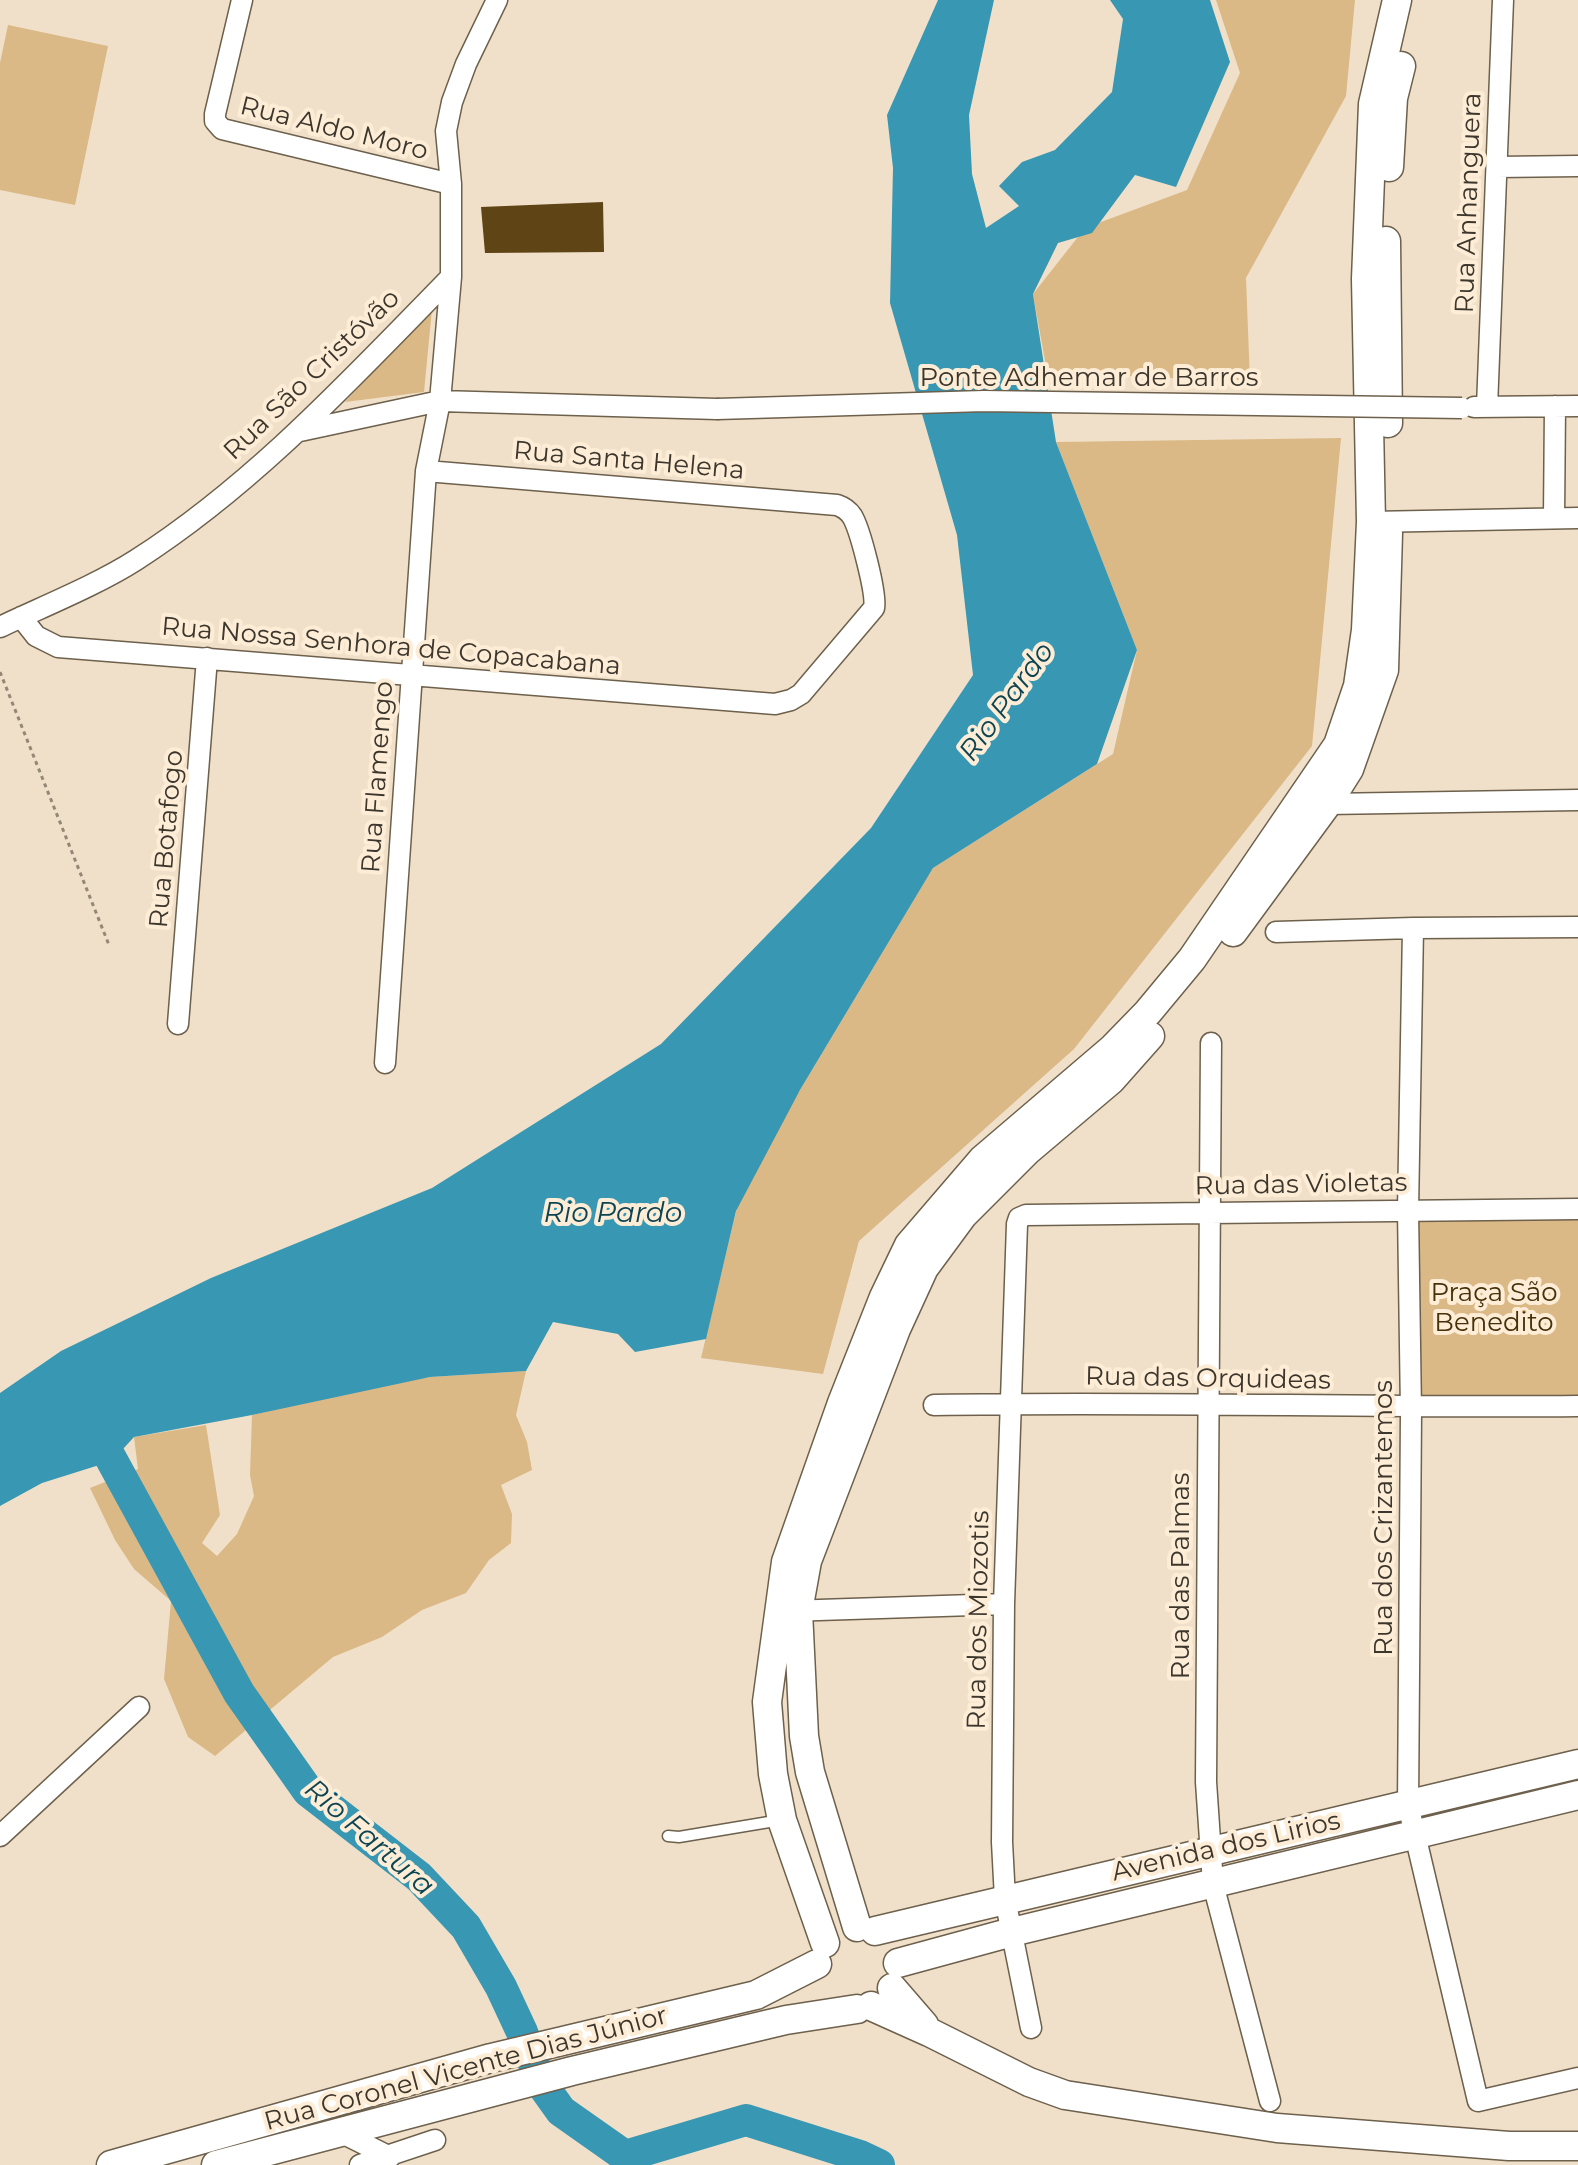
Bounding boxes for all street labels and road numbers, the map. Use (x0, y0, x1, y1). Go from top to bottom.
street label: Rua Aldo Moro (237, 91, 431, 167)
street label: Rua Anhanguera (1450, 92, 1488, 314)
street label: Rua São Cristóvão (218, 283, 406, 467)
street label: Ponte Adhemar de Barros (920, 362, 1258, 394)
street label: Rua Santa Helena (512, 435, 746, 487)
street label: Rua Nossa Senhora de Copacabana (160, 611, 622, 683)
street label: Rua Flamengo (356, 680, 400, 874)
street label: Rua Botafogo (144, 749, 190, 929)
street label: Rua das Violetas (1194, 1168, 1408, 1202)
street label: Rua das Orquideas (1085, 1361, 1331, 1397)
street label: Rua dos Crizantemos (1368, 1380, 1400, 1656)
street label: Rua das Palmas (1165, 1472, 1197, 1680)
street label: Rua dos Miozotis (961, 1510, 997, 1730)
street label: Avenida dos Lirios (1109, 1806, 1343, 1888)
street label: Rua Coronel Vicente Dias Júnior (261, 2000, 671, 2138)

